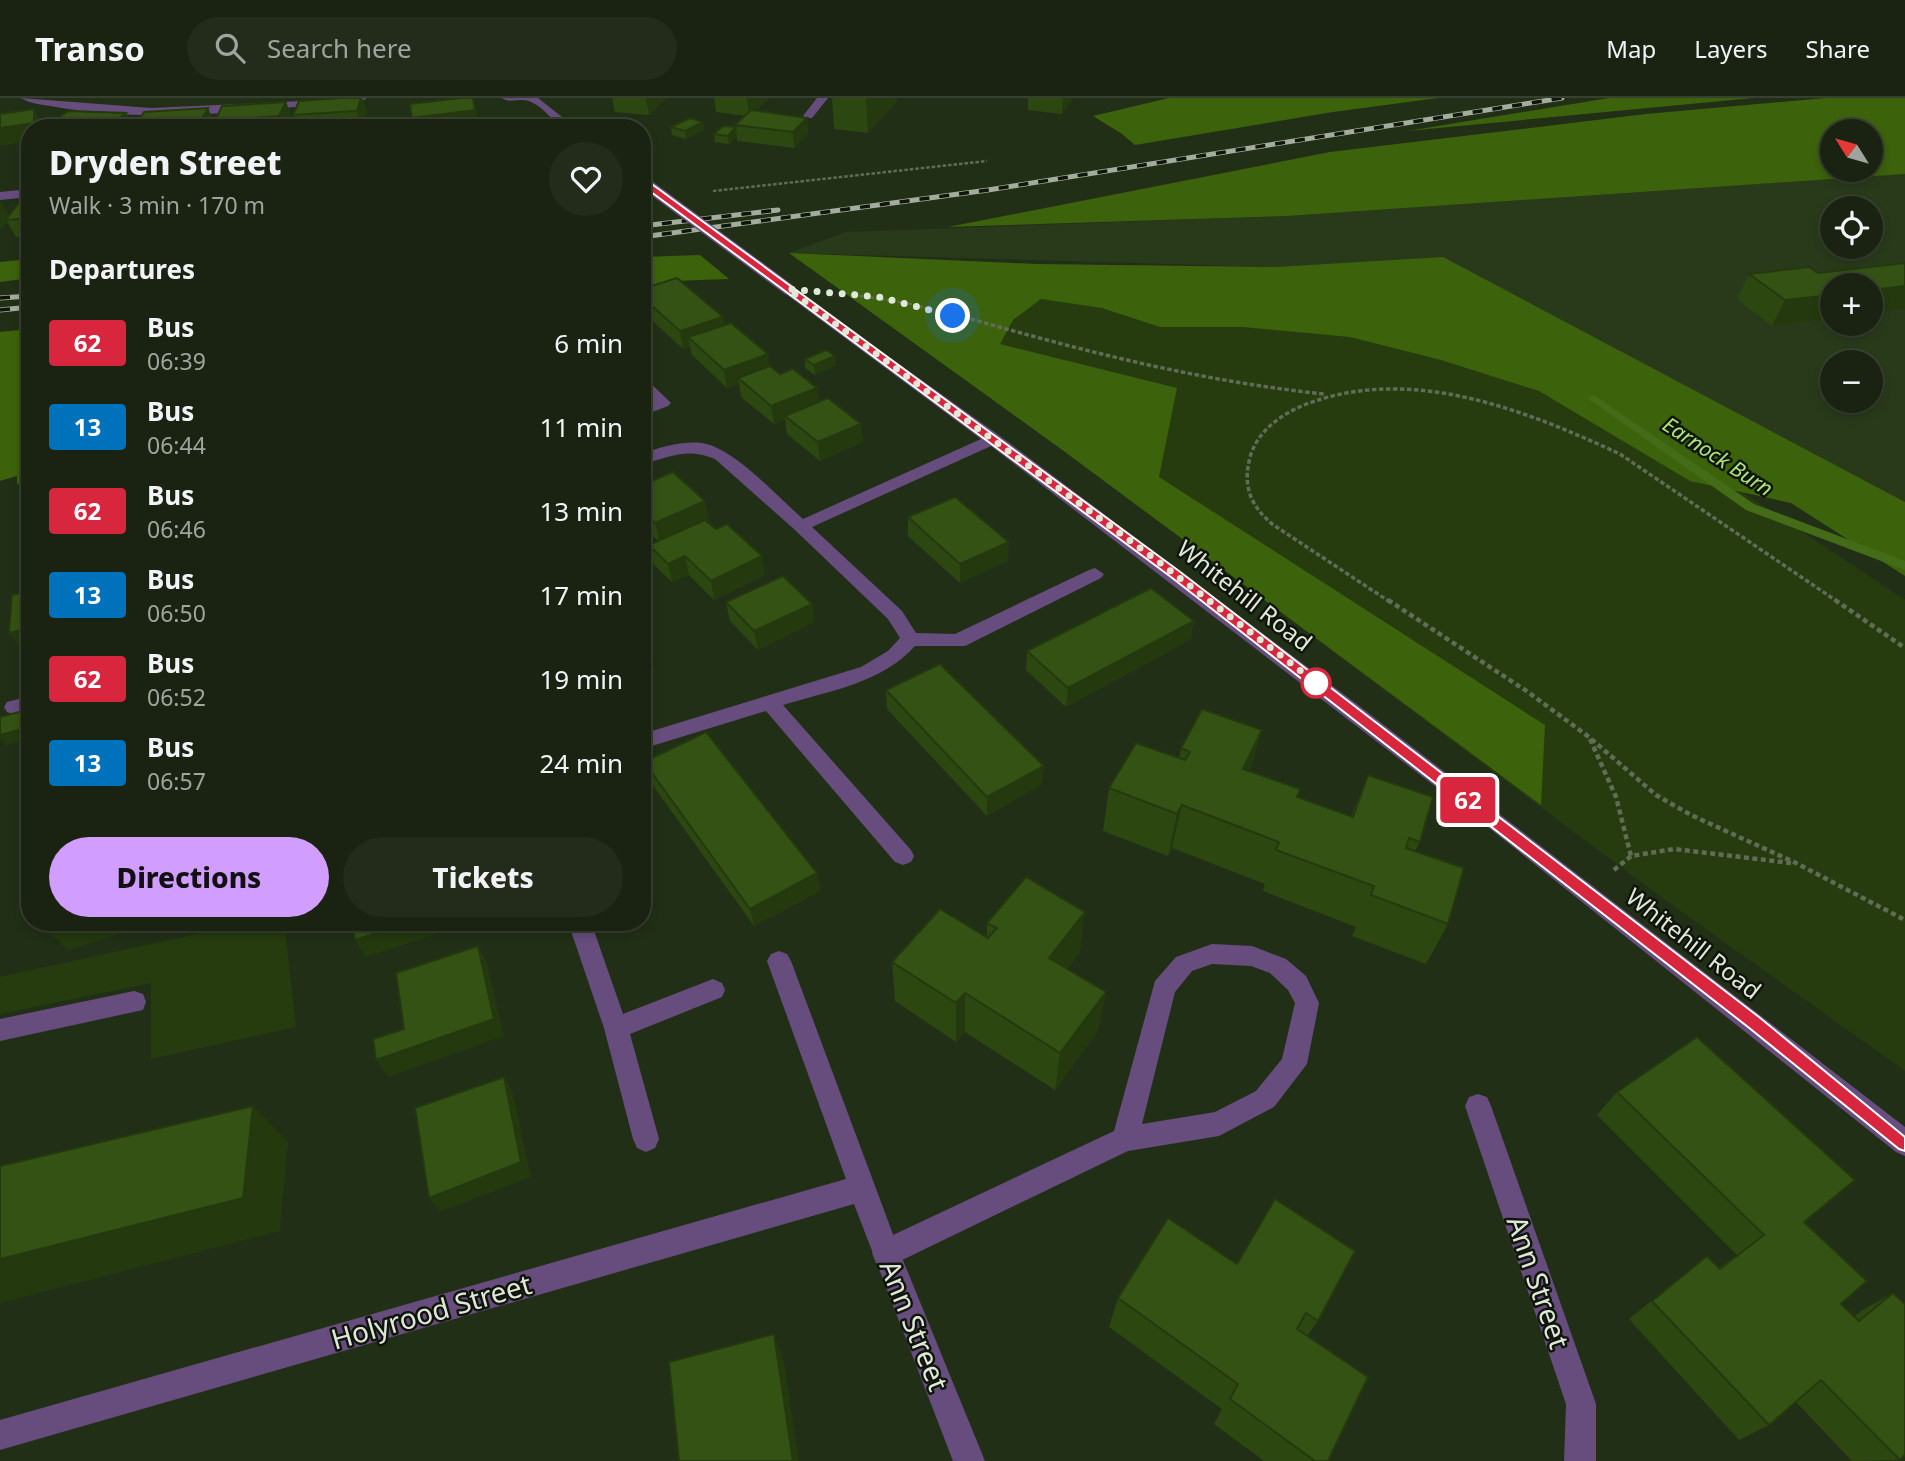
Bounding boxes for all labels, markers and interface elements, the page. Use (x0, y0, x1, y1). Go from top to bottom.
search box (187, 17, 677, 80)
text: Transo (35, 26, 145, 71)
icon: search (211, 29, 249, 67)
text: Search here (267, 30, 412, 66)
text: Map (1606, 32, 1656, 65)
text: Layers (1694, 32, 1768, 65)
text: Share (1806, 32, 1870, 65)
north arrow (1820, 119, 1883, 182)
map controls (1820, 119, 1883, 413)
text: Dryden Street (49, 140, 282, 185)
button: heart (549, 142, 623, 216)
text: Walk · 3 min · 170 m (49, 189, 265, 221)
button: locate (1820, 196, 1883, 259)
text: Departures (49, 251, 195, 287)
button: + (1820, 273, 1883, 336)
your location (935, 298, 970, 333)
text: Bus (147, 309, 194, 345)
text: 6 min (554, 325, 623, 361)
text: 62 (74, 326, 101, 359)
text: 06:39 (147, 345, 206, 377)
button: − (1820, 350, 1883, 413)
text: Bus (147, 393, 194, 429)
text: 11 min (539, 409, 623, 445)
text: 13 (74, 410, 101, 443)
water label: Earnock Burn (1658, 410, 1778, 502)
text: 06:44 (147, 429, 206, 461)
text: Bus (147, 477, 194, 513)
text: 13 min (539, 493, 623, 529)
text: 62 (74, 494, 101, 527)
text: 06:46 (147, 513, 206, 545)
street label: Whitehill Road (1171, 532, 1319, 658)
text: Bus (147, 561, 194, 597)
text: 17 min (539, 577, 623, 613)
text: 13 (74, 578, 101, 611)
text: 06:50 (147, 597, 206, 629)
text: Bus (147, 645, 194, 681)
text: 19 min (539, 661, 623, 697)
text: 62 (74, 662, 101, 695)
unlabelled marker (1301, 668, 1331, 698)
text: 06:52 (147, 681, 206, 713)
text: Bus (147, 729, 194, 765)
text: 24 min (539, 745, 623, 781)
text: 13 (74, 746, 101, 779)
text: 06:57 (147, 765, 206, 797)
line badge: 62 (1436, 777, 1500, 823)
text: 62 (1454, 783, 1482, 816)
button: Directions (49, 837, 329, 917)
button: Tickets (343, 837, 623, 917)
street label: Whitehill Road (1620, 880, 1768, 1006)
street label: Ann Street (1499, 1211, 1579, 1353)
street label: Ann Street (872, 1254, 958, 1396)
street label: Holyrood Street (326, 1264, 536, 1358)

